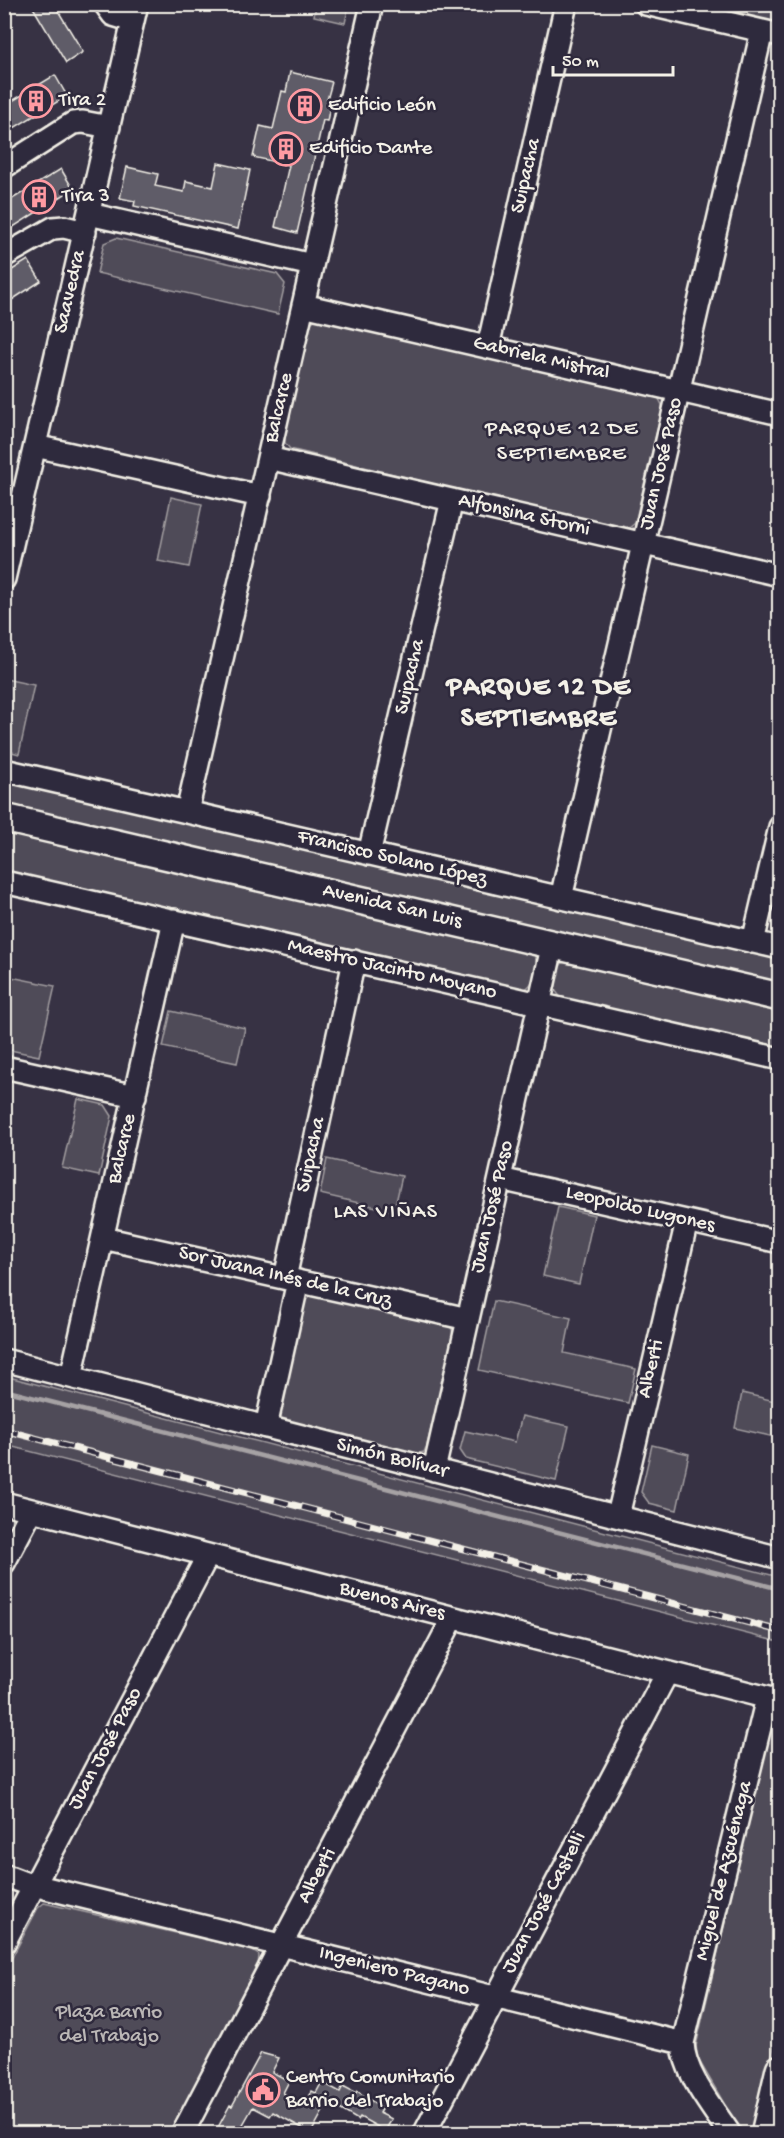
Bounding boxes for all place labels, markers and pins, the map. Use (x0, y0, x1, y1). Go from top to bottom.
building icon: Tira 2 (18, 83, 54, 119)
building icon: Edificio León (287, 88, 323, 124)
place label: Tira 2 (58, 89, 106, 114)
place label: Edificio León (328, 94, 436, 119)
building icon: Edificio Dante (268, 131, 304, 167)
place label: Edificio Dante (309, 137, 433, 162)
building icon: Tira 3 (21, 179, 57, 215)
place label: Tira 3 (61, 185, 110, 210)
place label: Centro Comunitario Barrio del Trabajo (285, 2066, 455, 2115)
public building icon: Centro Comunitario Barrio del Trabajo (245, 2072, 281, 2108)

